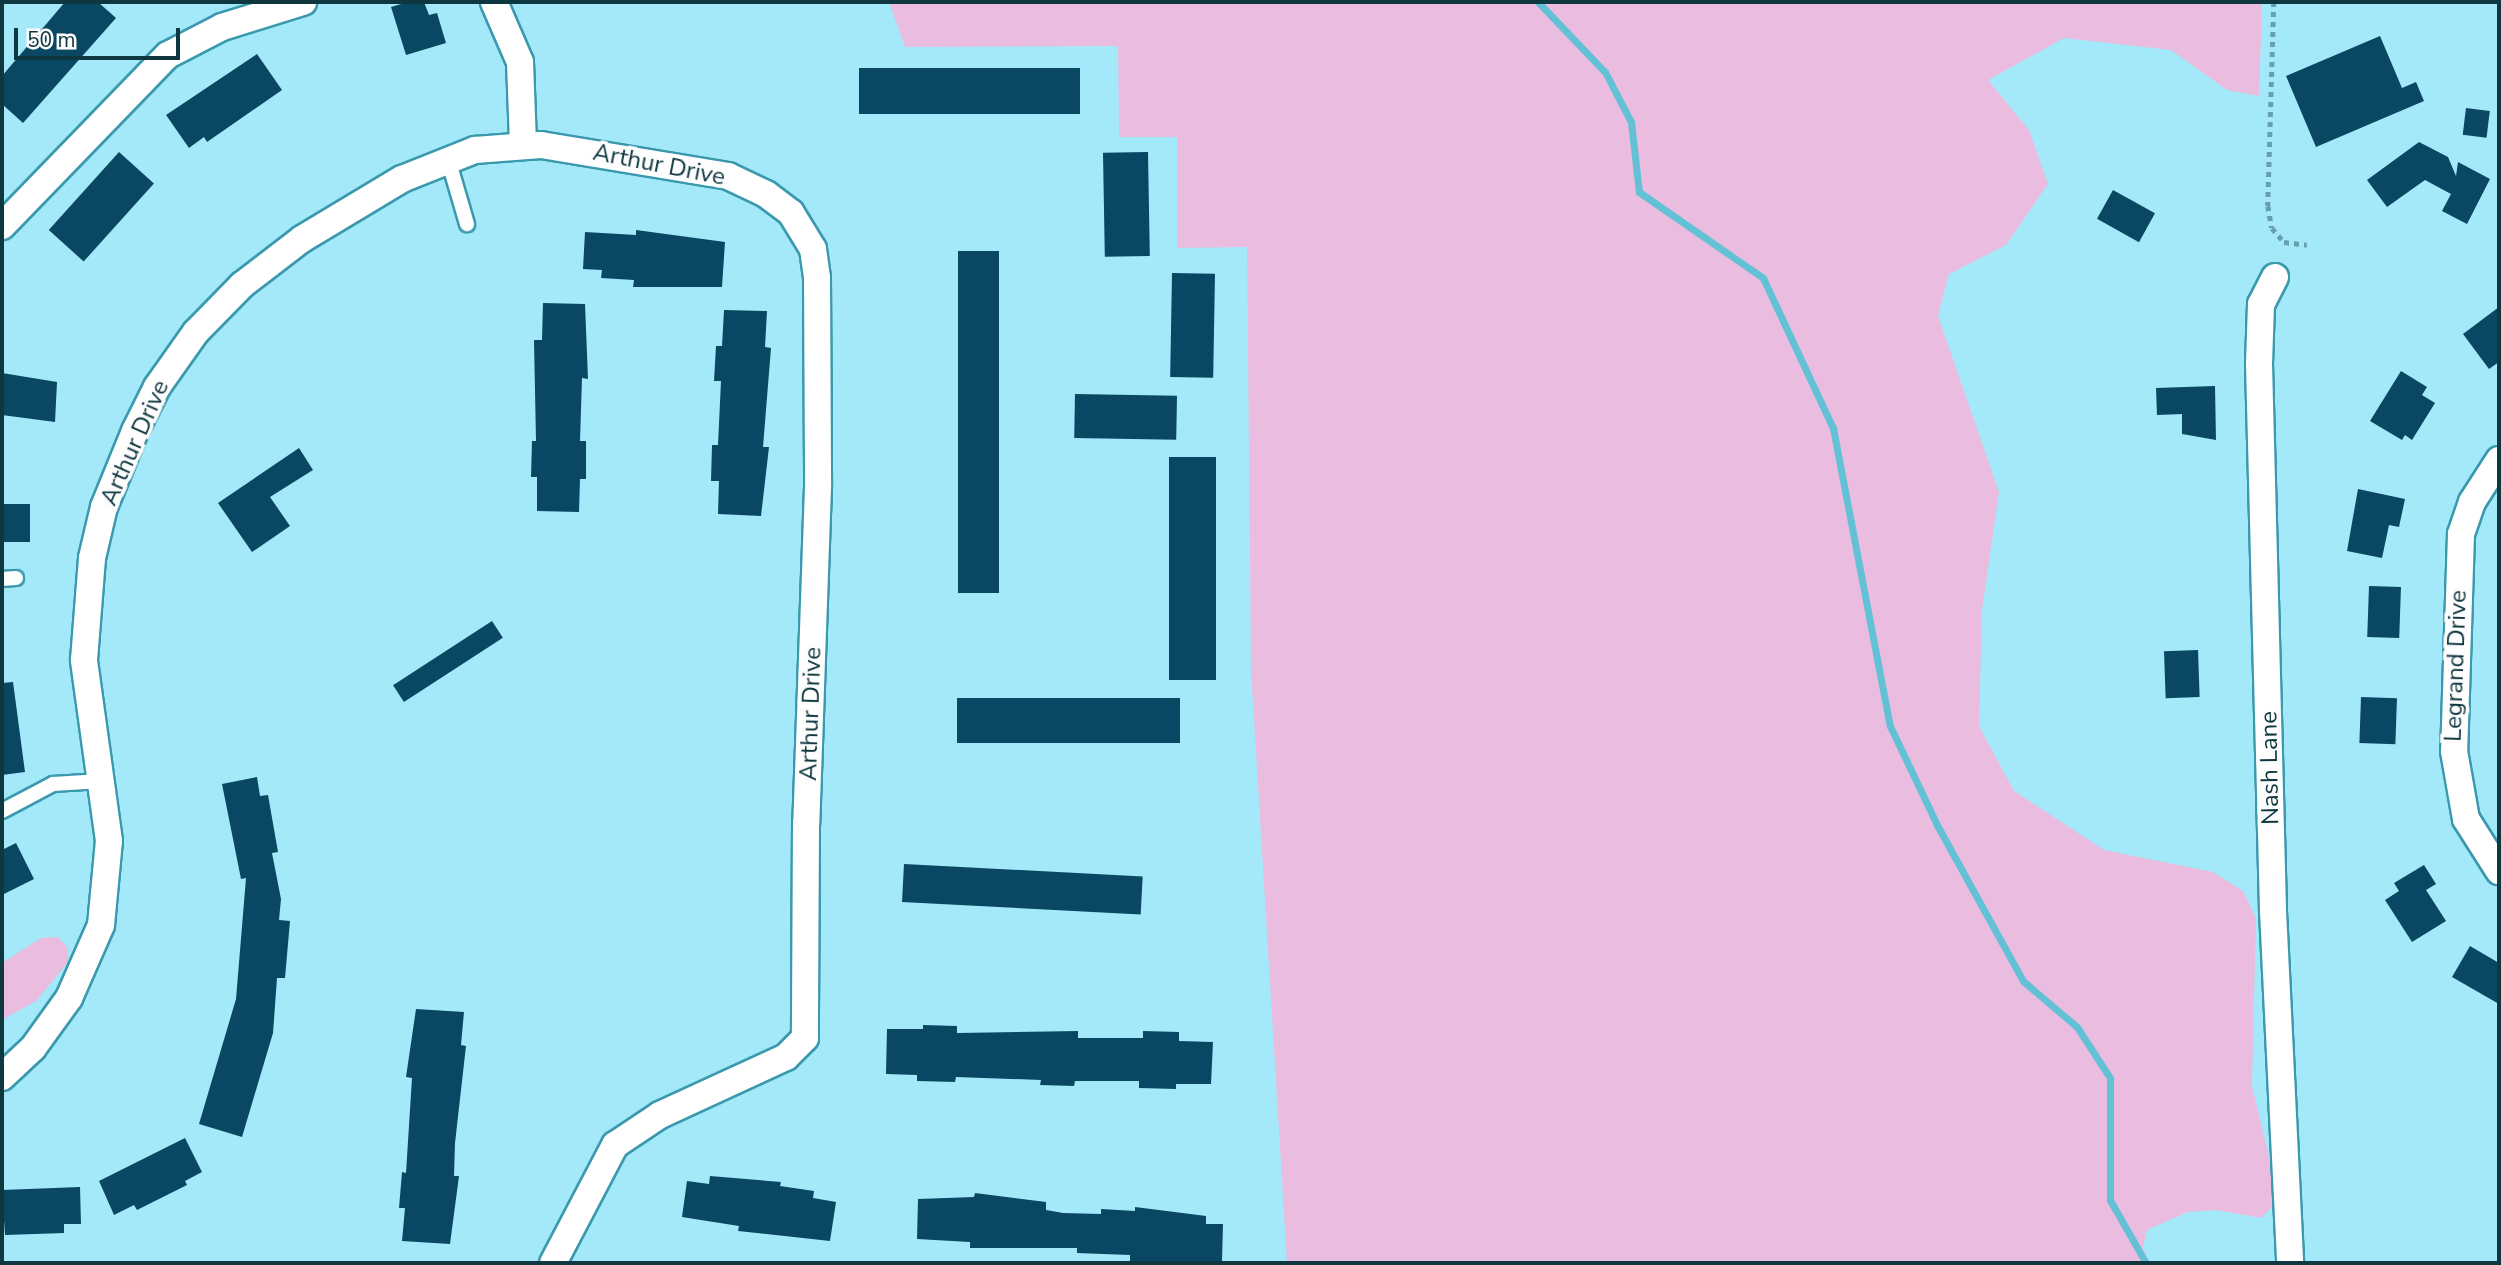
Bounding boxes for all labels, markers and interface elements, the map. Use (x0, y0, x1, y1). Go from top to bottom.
scale bar (18, 14, 184, 58)
text: 50 m (27, 26, 76, 54)
street label: Arthur Drive (591, 138, 727, 192)
street label: Arthur Drive (95, 376, 175, 510)
street label: Legrand Drive (2439, 590, 2473, 742)
street label: Arthur Drive (794, 647, 828, 781)
street label: Nash Lane (2255, 711, 2285, 825)

